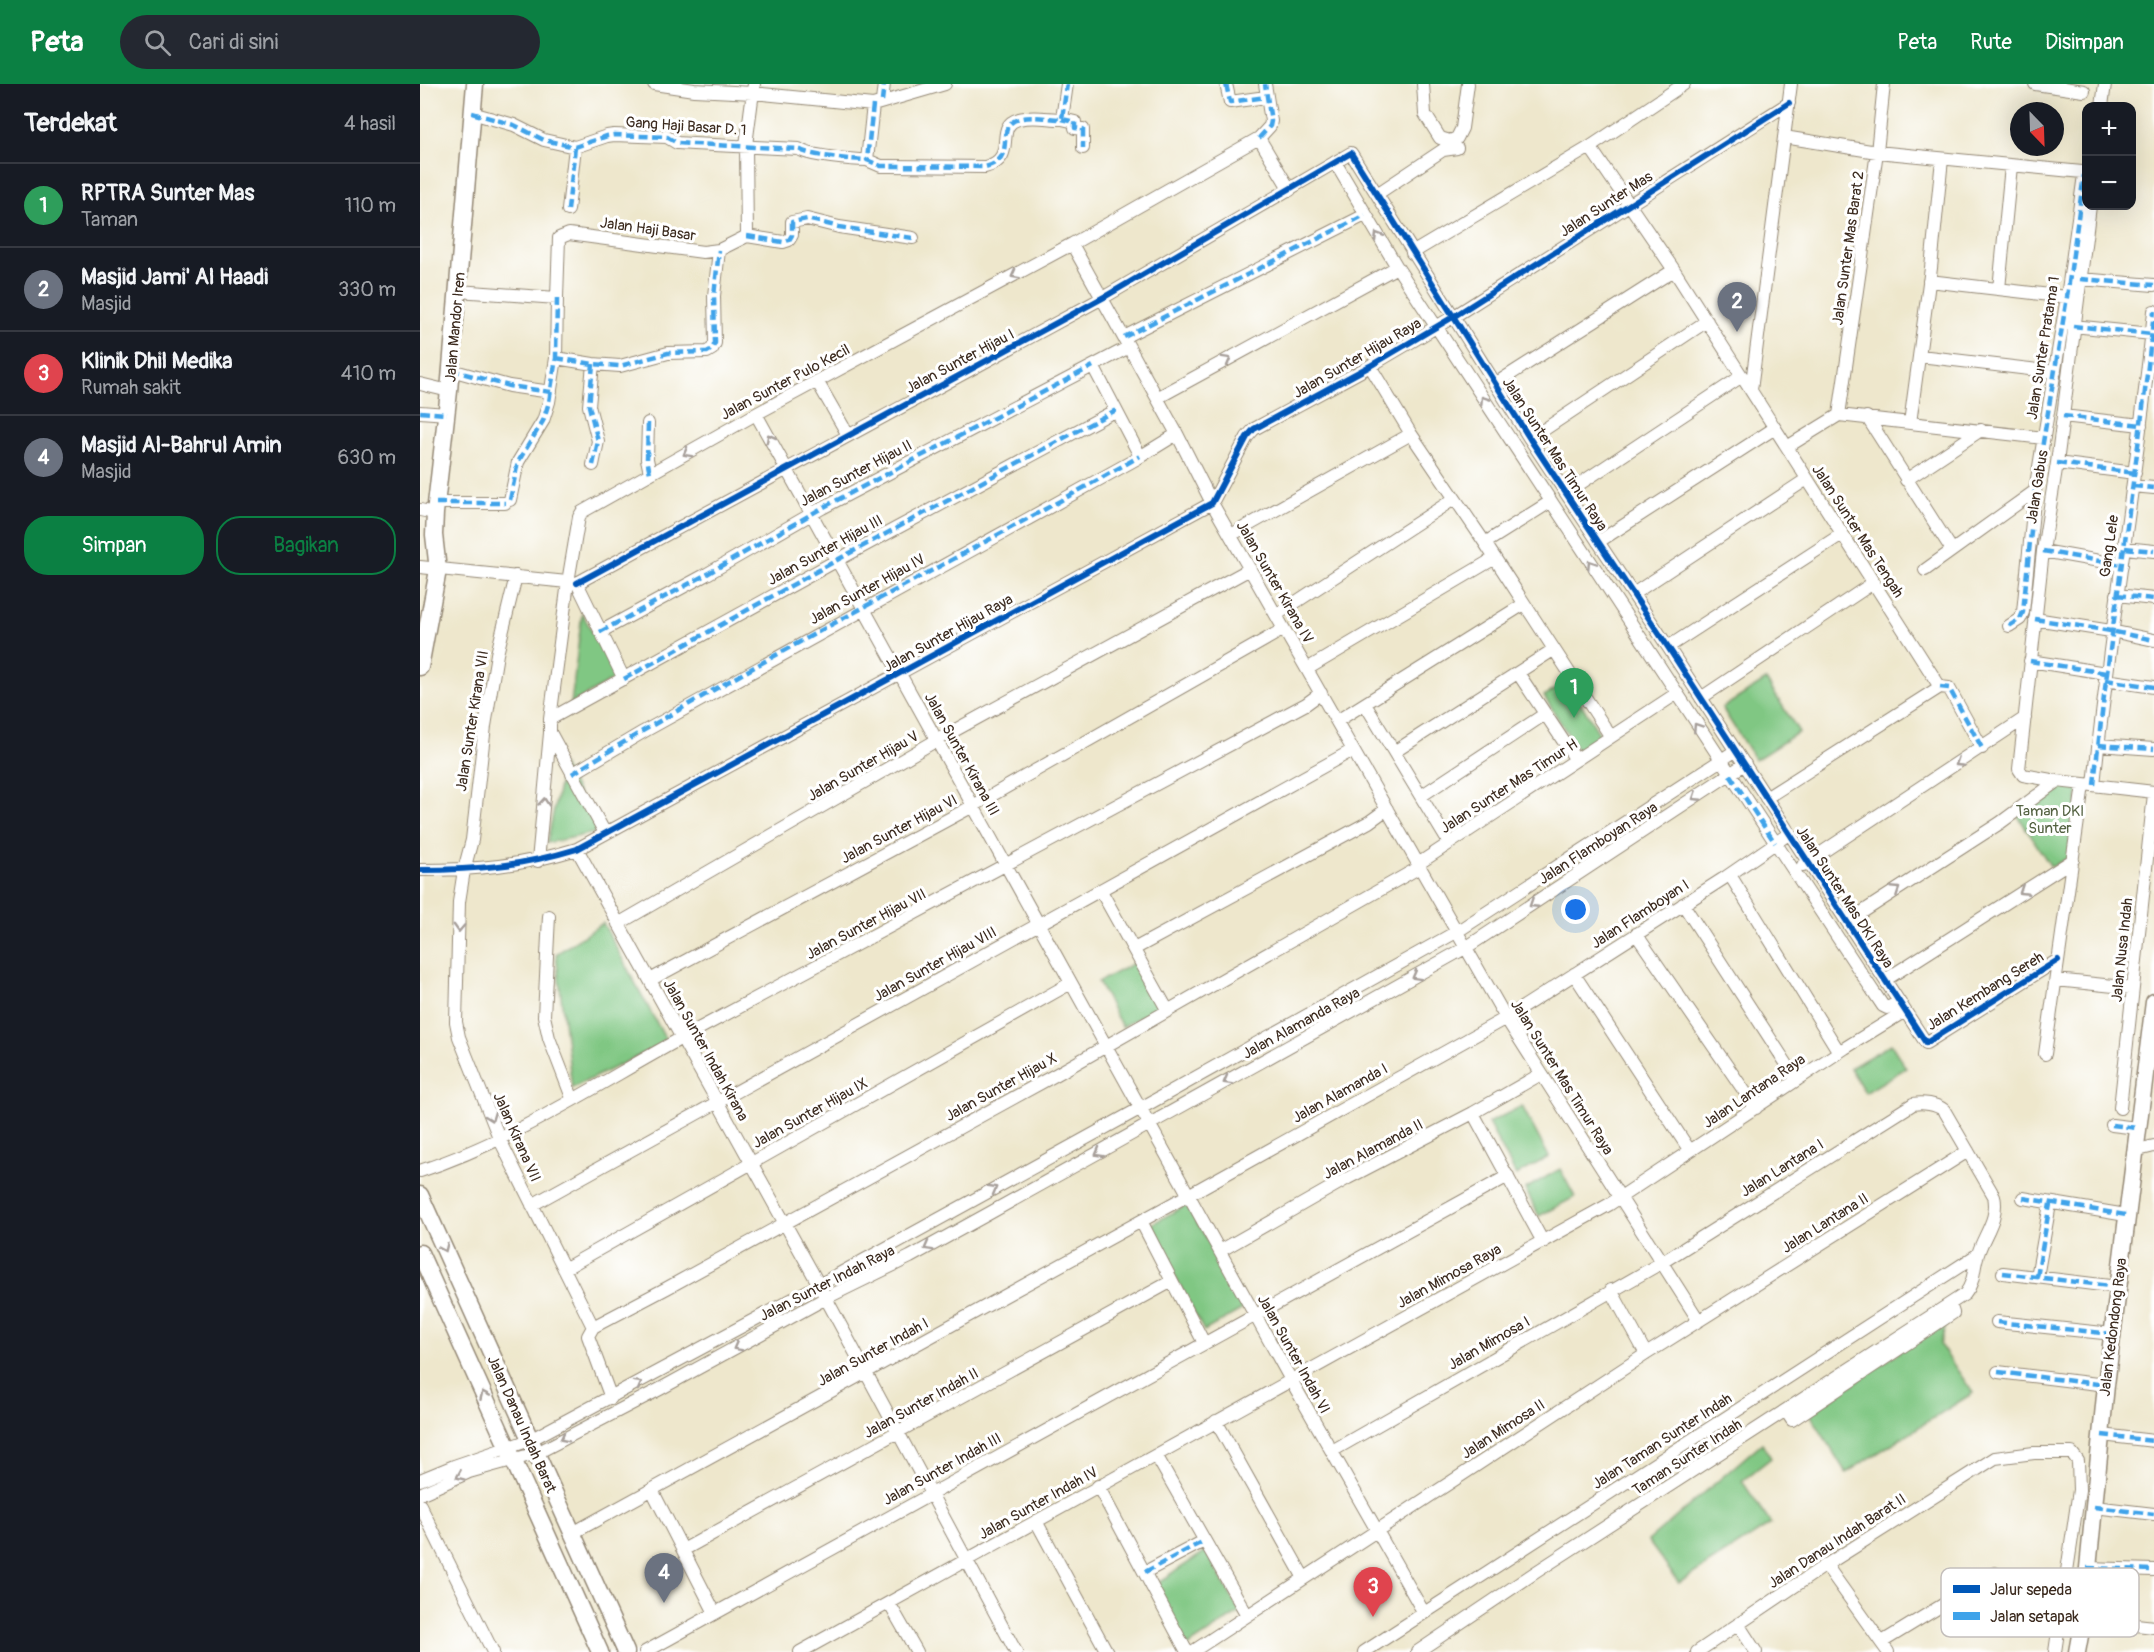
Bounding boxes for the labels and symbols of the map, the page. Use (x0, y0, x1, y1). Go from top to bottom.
north arrow (2010, 102, 2064, 156)
street label: Gang Haji Basar D. 1 (625, 113, 747, 140)
street label: Jalan Sunter Mas (1556, 167, 1657, 242)
street label: Jalan Sunter Mas Barat 2 (1828, 170, 1869, 326)
street label: Jalan Haji Basar (599, 213, 698, 246)
one-way arrow (1374, 232, 1386, 242)
one-way arrow (1010, 268, 1021, 279)
street label: Jalan Mandor Iren (441, 271, 470, 383)
street label: Jalan Sunter Pratama 1 (2023, 275, 2064, 421)
pin: 2 (1718, 282, 1756, 332)
street label: Jalan Sunter Hijau Raya (1290, 314, 1425, 403)
street label: Jalan Sunter Hijau I (903, 325, 1018, 398)
street label: Jalan Sunter Pulo Kecil (717, 340, 853, 425)
one-way arrow (1221, 356, 1232, 367)
street label: Jalan Sunter Mas Timur Raya (1498, 374, 1611, 535)
one-way arrow (1480, 396, 1491, 407)
one-way arrow (766, 434, 777, 444)
street label: Jalan Sunter Hijau II (797, 436, 916, 511)
one-way arrow (683, 446, 693, 457)
street label: Jalan Gabus (2022, 448, 2053, 525)
street label: Jalan Sunter Mas Tengah (1807, 461, 1908, 601)
street label: Jalan Sunter Hijau III (764, 511, 886, 590)
street label: Gang Lele (2096, 513, 2123, 578)
street label: Jalan Sunter Kirana IV (1232, 518, 1317, 647)
street label: Jalan Sunter Hijau IV (806, 550, 928, 629)
one-way arrow (1587, 559, 1598, 570)
street label: Jalan Sunter Hijau Raya (880, 590, 1016, 677)
street label: Jalan Sunter Kirana VII (452, 649, 493, 793)
pin: 1 (1554, 668, 1594, 718)
street label: Jalan Sunter Kirana III (920, 689, 1003, 819)
one-way arrow (1694, 722, 1705, 733)
street label: Jalan Sunter Hijau V (804, 727, 922, 806)
street label: Jalan Sunter Mas Timur H (1437, 735, 1582, 838)
one-way arrow (1955, 756, 1966, 767)
one-way arrow (1692, 790, 1703, 801)
street label: Jalan Sunter Hijau VI (838, 791, 961, 868)
one-way arrow (537, 798, 550, 807)
street label: Jalan Flamboyan Raya (1535, 798, 1661, 889)
park label: Taman DKI Sunter (2016, 802, 2084, 838)
street label: Jalan Sunter Mas DKI Raya (1792, 823, 1898, 972)
street label: Jalan Flamboyan I (1588, 876, 1693, 953)
one-way arrow (2019, 884, 2029, 896)
street label: Jalan Sunter Hijau VII (803, 885, 930, 964)
one-way arrow (1890, 887, 1901, 898)
your location (1561, 895, 1590, 924)
one-way arrow (1529, 896, 1539, 908)
street label: Jalan Nusa Indah (2108, 897, 2137, 1003)
street label: Jalan Sunter Hijau VIII (870, 923, 1000, 1006)
one-way arrow (452, 924, 465, 933)
street label: Jalan Kembang Sereh (1923, 948, 2047, 1035)
one-way arrow (1412, 968, 1422, 980)
street label: Jalan Sunter Indah Kirana (659, 976, 752, 1124)
street label: Jalan Alamanda Raya (1239, 983, 1363, 1064)
street label: Jalan Sunter Mas Timur Raya (1506, 996, 1617, 1158)
street label: Jalan Sunter Hijau X (942, 1049, 1060, 1126)
street label: Jalan Lantana Raya (1699, 1050, 1809, 1133)
street label: Jalan Alamanda I (1289, 1059, 1391, 1128)
street label: Jalan Sunter Hijau IX (749, 1074, 871, 1153)
one-way arrow (1223, 1074, 1233, 1085)
street label: Jalan Kirana VII (488, 1090, 545, 1185)
one-way arrow (483, 1111, 496, 1122)
street label: Jalan Alamanda II (1320, 1115, 1427, 1184)
street label: Jalan Lantana I (1737, 1135, 1828, 1202)
one-way arrow (1094, 1146, 1105, 1157)
one-way arrow (987, 1185, 998, 1197)
street label: Jalan Lantana II (1778, 1189, 1872, 1258)
one-way arrow (924, 1240, 934, 1251)
street label: Jalan Mimosa Raya (1394, 1240, 1505, 1313)
street label: Jalan Sunter Indah Raya (757, 1241, 898, 1326)
one-way arrow (436, 1242, 448, 1253)
street label: Jalan Kedondong Raya (2096, 1257, 2131, 1397)
street label: Jalan Sunter Indah VI (1253, 1291, 1334, 1417)
street label: Jalan Mimosa I (1445, 1312, 1534, 1375)
street label: Jalan Sunter Indah I (814, 1314, 932, 1391)
one-way arrow (732, 1340, 743, 1351)
street label: Jalan Danau Indah Barat (483, 1352, 561, 1497)
street label: Jalan Sunter Indah II (860, 1364, 982, 1443)
one-way arrow (632, 1380, 642, 1391)
street label: Jalan Taman Sunter Indah (1589, 1389, 1735, 1493)
one-way arrow (479, 1391, 491, 1402)
street label: Jalan Mimosa II (1458, 1395, 1549, 1463)
street label: Taman Sunter Indah (1629, 1415, 1745, 1499)
street label: Jalan Sunter Indah III (880, 1429, 1005, 1510)
one-way arrow (560, 1431, 571, 1442)
street label: Jalan Sunter Indah IV (975, 1463, 1101, 1544)
one-way arrow (455, 1469, 466, 1481)
street label: Jalan Danau Indah Barat II (1765, 1490, 1910, 1593)
pin: 4 (644, 1554, 684, 1603)
pin: 3 (1354, 1568, 1392, 1617)
legend (1941, 1568, 2139, 1637)
text: Jalur sepeda (1990, 1580, 2072, 1600)
text: Jalan setapak (1990, 1607, 2079, 1627)

